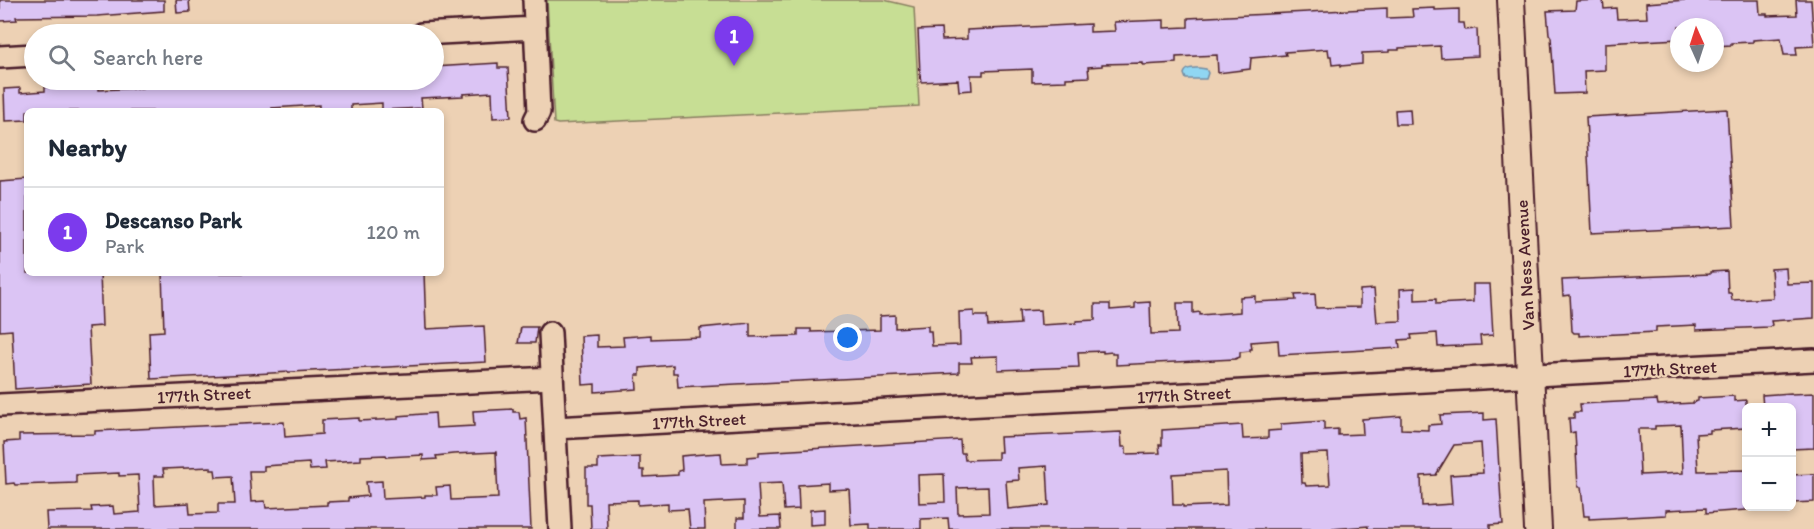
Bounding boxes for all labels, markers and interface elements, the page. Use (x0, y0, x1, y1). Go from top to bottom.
pin: 1 (714, 16, 754, 66)
north arrow (1670, 18, 1724, 72)
search box (24, 24, 444, 90)
icon: search (45, 41, 78, 74)
text: Search here (93, 44, 203, 71)
text: Nearby (48, 131, 127, 163)
street label: Van Ness Avenue (1511, 199, 1539, 331)
text: Descanso Park (105, 207, 242, 234)
text: 1 (63, 220, 72, 244)
text: 120 m (367, 220, 420, 244)
text: Park (105, 234, 144, 258)
your location (833, 323, 862, 352)
street label: 177th Street (1622, 356, 1718, 382)
street label: 177th Street (156, 382, 252, 408)
street label: 177th Street (1136, 382, 1232, 408)
map controls (1742, 403, 1796, 511)
button: + (1742, 403, 1796, 457)
street label: 177th Street (651, 408, 747, 434)
button: − (1742, 457, 1796, 511)

